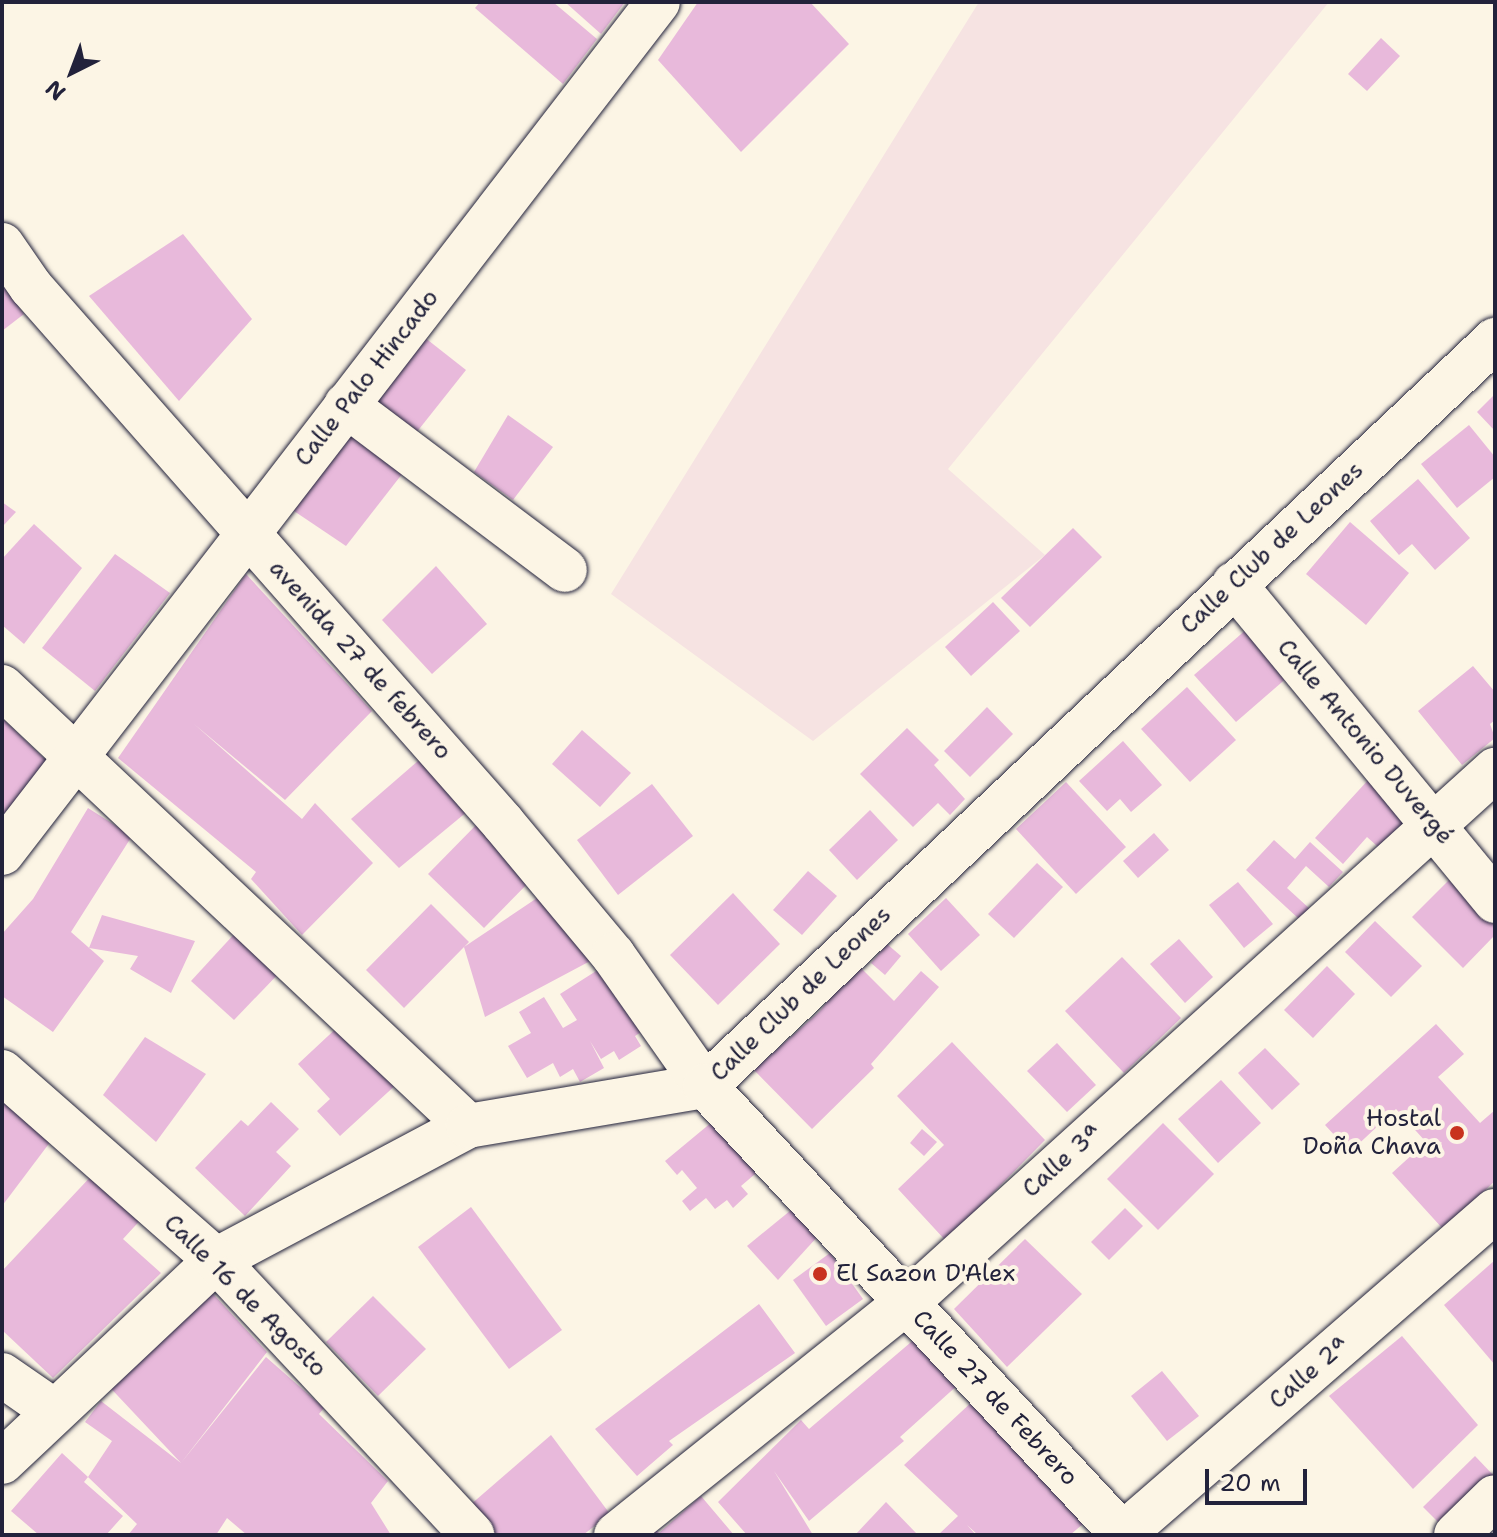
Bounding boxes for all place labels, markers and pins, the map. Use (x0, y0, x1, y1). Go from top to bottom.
place label: Hostal Doña Chava (1303, 1105, 1441, 1161)
marker: Hostal Doña Chava (1448, 1124, 1466, 1142)
place label: El Sazon D'Alex (836, 1260, 1015, 1288)
marker: El Sazon D'Alex (811, 1265, 829, 1283)

